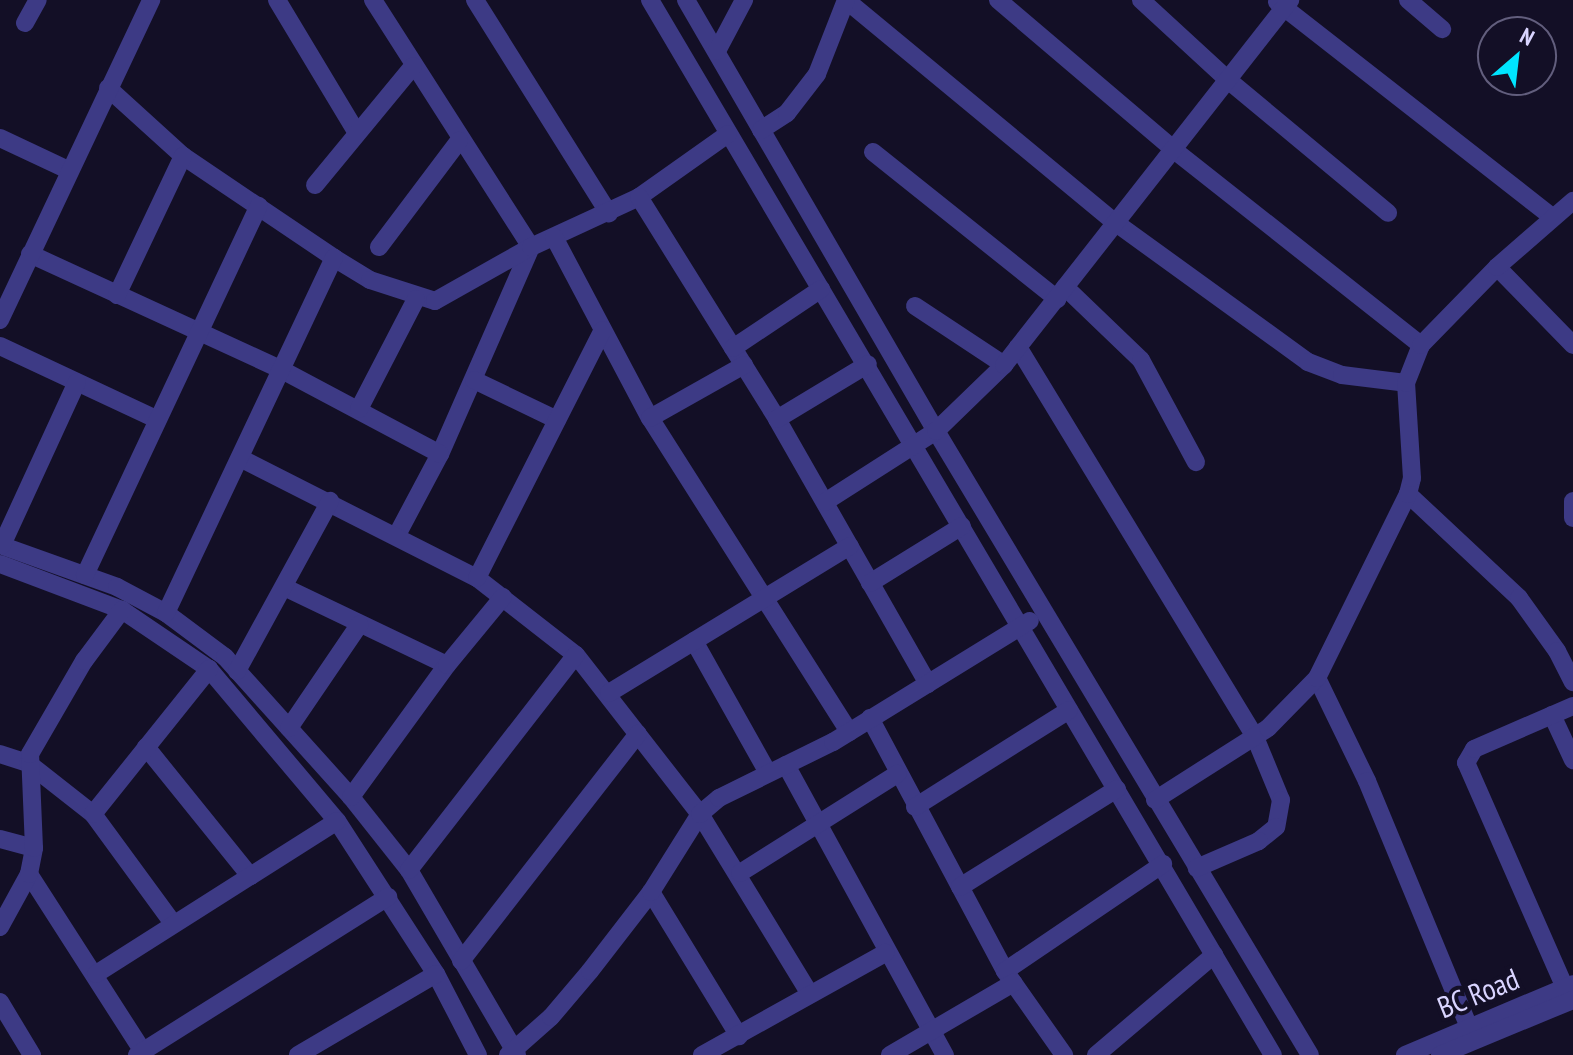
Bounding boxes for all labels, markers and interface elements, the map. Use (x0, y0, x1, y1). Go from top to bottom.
north arrow (1477, 16, 1557, 96)
text: N (1515, 21, 1539, 52)
street label: BC Road (1432, 960, 1524, 1026)

